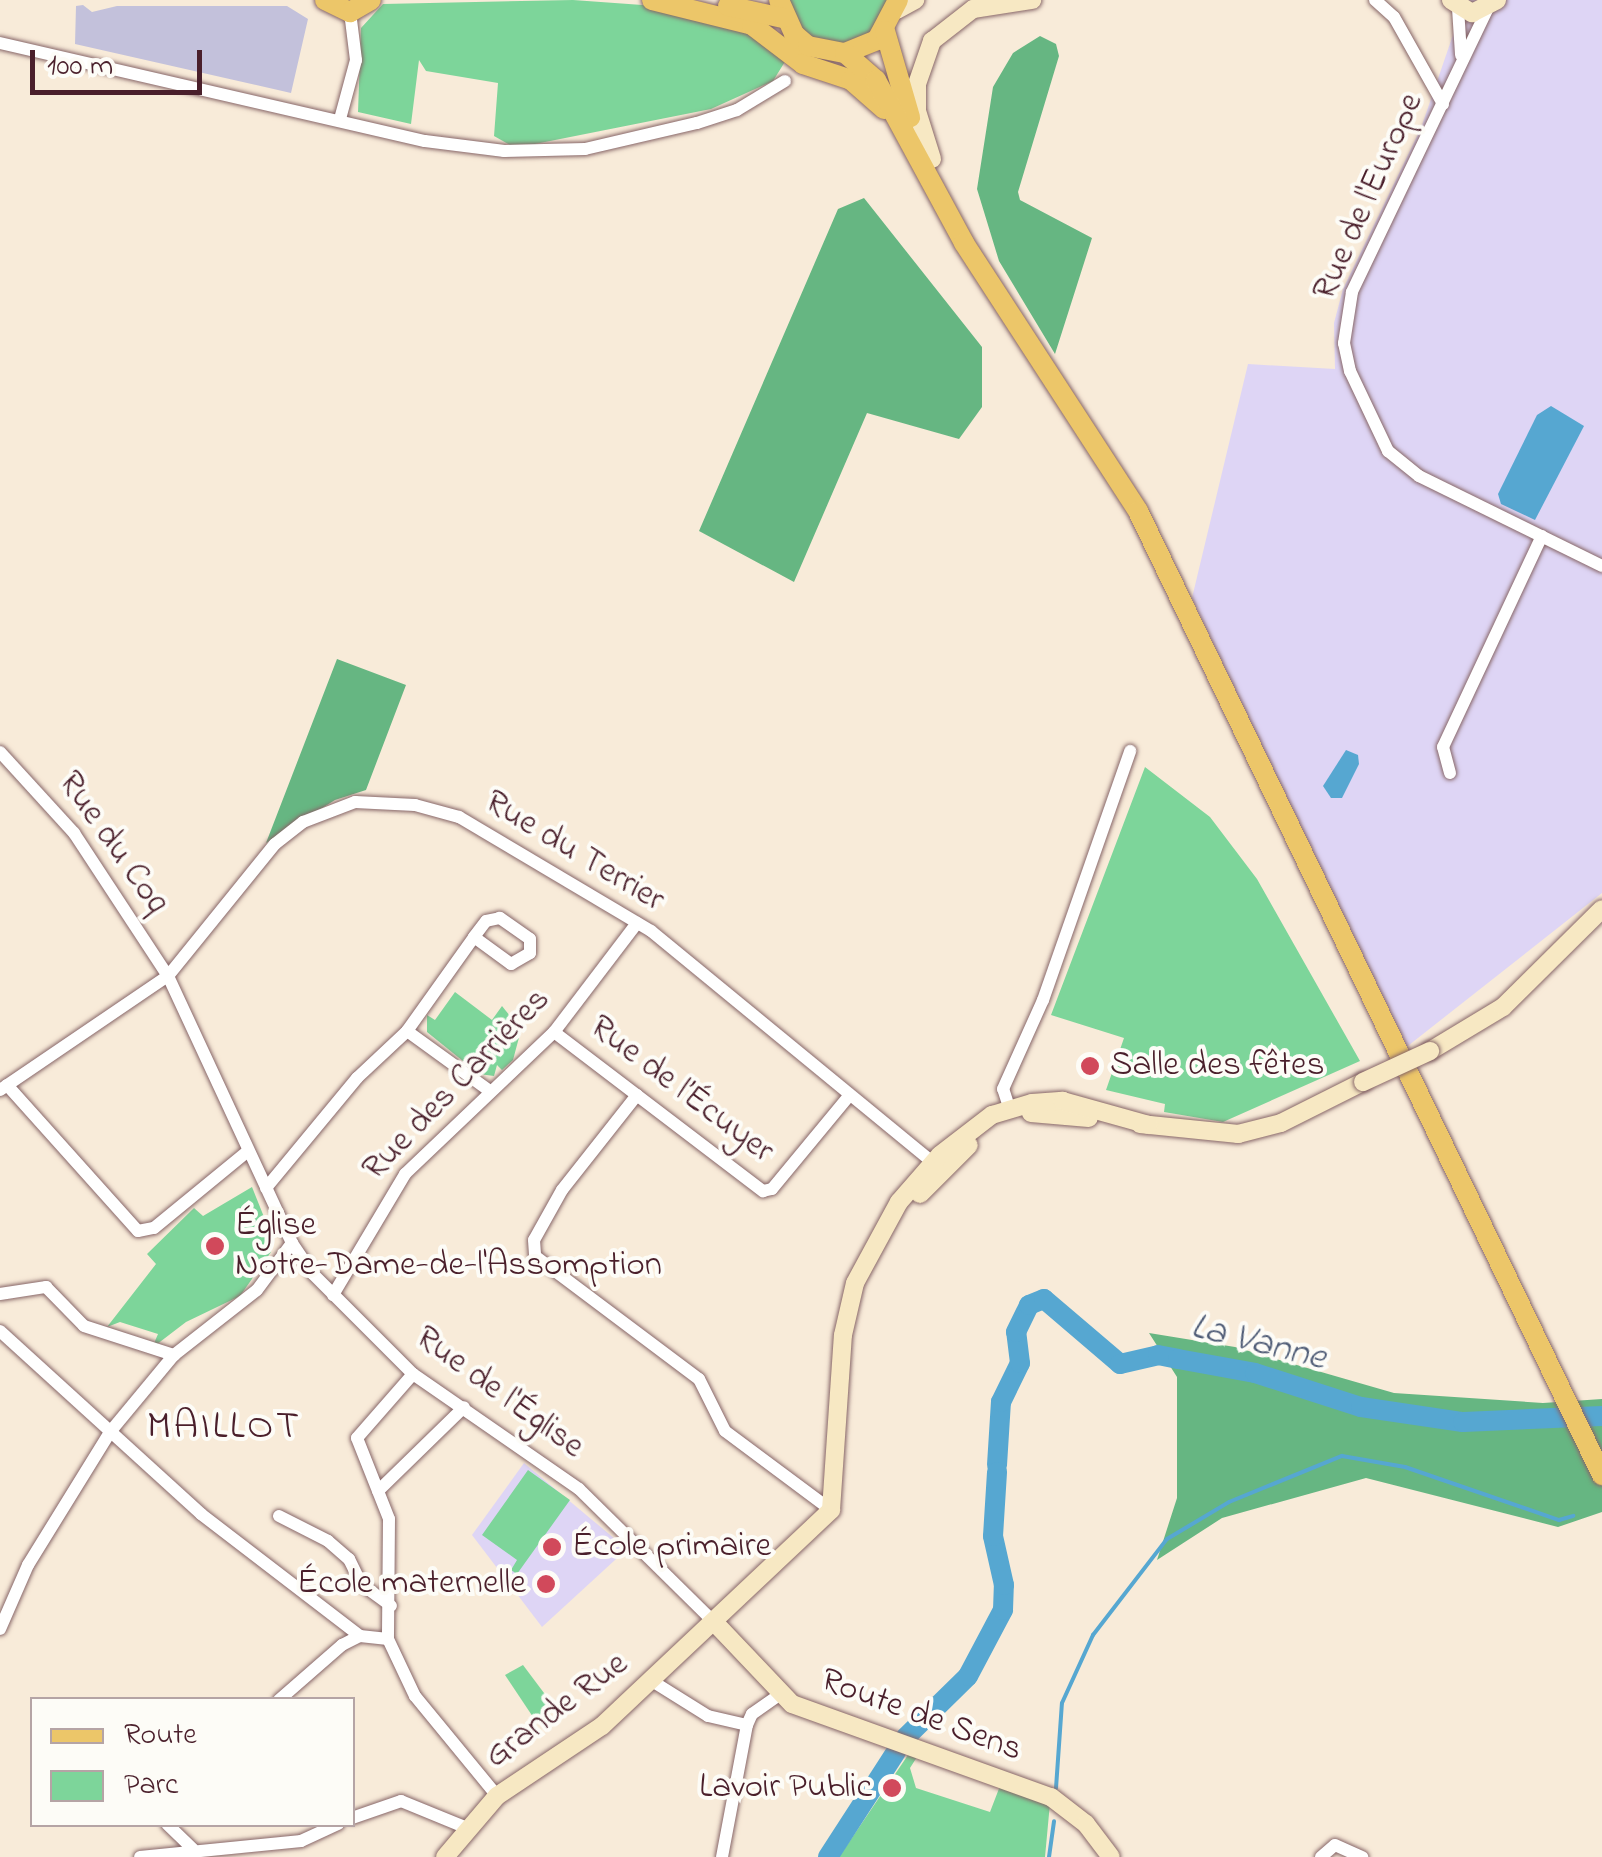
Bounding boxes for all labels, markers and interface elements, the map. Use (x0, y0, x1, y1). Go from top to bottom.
scale bar (35, 30, 208, 92)
text: 100 m (47, 45, 113, 89)
street label: Rue de l'Europe (1305, 87, 1433, 307)
street label: Rue du Coq (48, 764, 176, 922)
street label: Rue du Terrier (476, 782, 672, 922)
street label: Rue des Carrières (354, 980, 560, 1190)
street label: Rue de l’Écuyer (581, 1007, 781, 1173)
place label: Salle des fêtes (1110, 1045, 1325, 1087)
marker: Salle des fêtes (1079, 1055, 1101, 1077)
place label: Église Notre-Dame-de-l'Assomption (235, 1205, 662, 1287)
marker: Église Notre-Dame-de-l'Assomption (204, 1235, 226, 1257)
water label: La Vanne (1186, 1305, 1330, 1383)
street label: Rue de l'Église (406, 1318, 592, 1468)
district label: MAILLOT (147, 1404, 301, 1452)
place label: École primaire (572, 1526, 771, 1568)
marker: École primaire (541, 1536, 563, 1558)
place label: École maternelle (297, 1563, 526, 1605)
marker: École maternelle (535, 1573, 557, 1595)
street label: Grande Rue (477, 1644, 637, 1778)
street label: Route de Sens (815, 1660, 1027, 1772)
legend (30, 1697, 355, 1827)
text: Route (124, 1714, 197, 1758)
text: Parc (124, 1764, 178, 1808)
place label: Lavoir Public (699, 1767, 872, 1809)
marker: Lavoir Public (881, 1777, 903, 1799)

